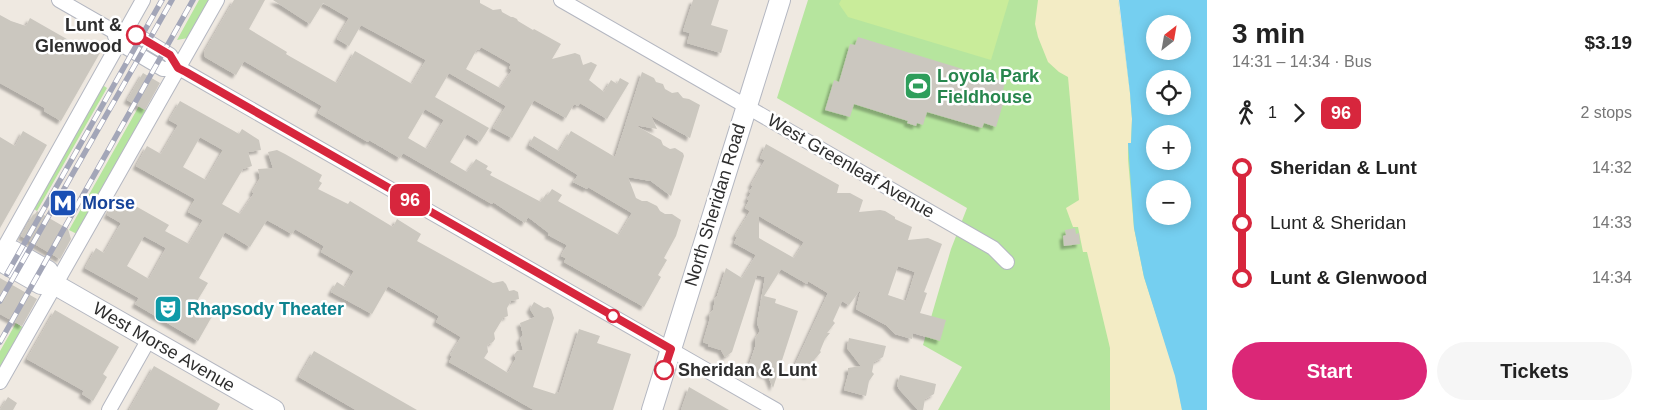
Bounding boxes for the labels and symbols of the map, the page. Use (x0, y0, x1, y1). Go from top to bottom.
place label: Lunt & Glenwood (35, 15, 122, 56)
north arrow (1146, 15, 1191, 60)
marker: Lunt & Glenwood (126, 25, 146, 45)
place label: Loyola Park Fieldhouse (937, 66, 1040, 107)
sports icon: Loyola Park Fieldhouse (903, 71, 933, 101)
street label: West Greenleaf Avenue (764, 110, 938, 222)
street label: North Sheridan Road (681, 121, 749, 289)
line badge: 96 (388, 184, 432, 216)
metro station icon: Morse (48, 188, 78, 218)
place label: Morse (82, 193, 135, 213)
theatre icon: Rhapsody Theater (153, 294, 183, 324)
street label: West Morse Avenue (90, 298, 238, 396)
place label: Rhapsody Theater (187, 299, 344, 319)
unlabelled marker (606, 309, 620, 323)
marker: Sheridan & Lunt (654, 360, 674, 380)
place label: Sheridan & Lunt (678, 360, 817, 380)

